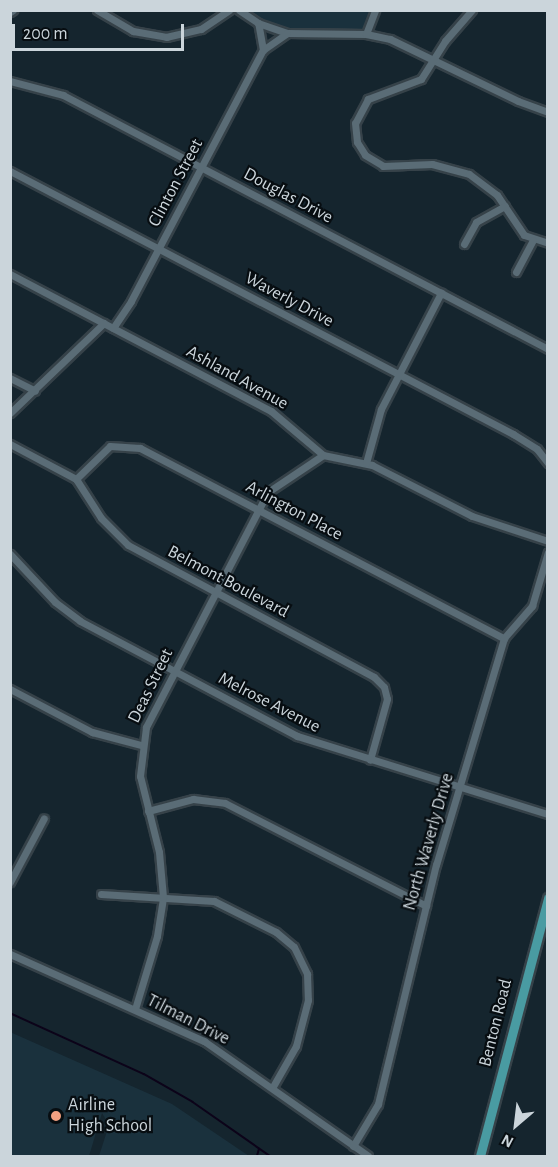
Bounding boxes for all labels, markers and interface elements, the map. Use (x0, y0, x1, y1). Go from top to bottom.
scale bar (15, 12, 188, 50)
text: 200 m (23, 25, 68, 43)
street label: Clinton Street (144, 135, 208, 231)
street label: Douglas Drive (240, 163, 336, 229)
street label: Waverly Drive (241, 268, 337, 332)
street label: Ashland Avenue (182, 341, 292, 415)
street label: Arlington Place (242, 476, 346, 546)
street label: Belmont Boulevard (164, 541, 292, 623)
street label: Deas Street (124, 645, 178, 727)
street label: Melrose Avenue (214, 668, 324, 738)
street label: North Waverly Drive (399, 771, 459, 913)
street label: Benton Road (475, 977, 517, 1069)
street label: Tilman Drive (143, 990, 233, 1050)
place label: Airline High School (68, 1095, 152, 1138)
north arrow (486, 1095, 546, 1155)
marker: Airline High School (49, 1109, 63, 1123)
text: N (499, 1131, 516, 1151)

